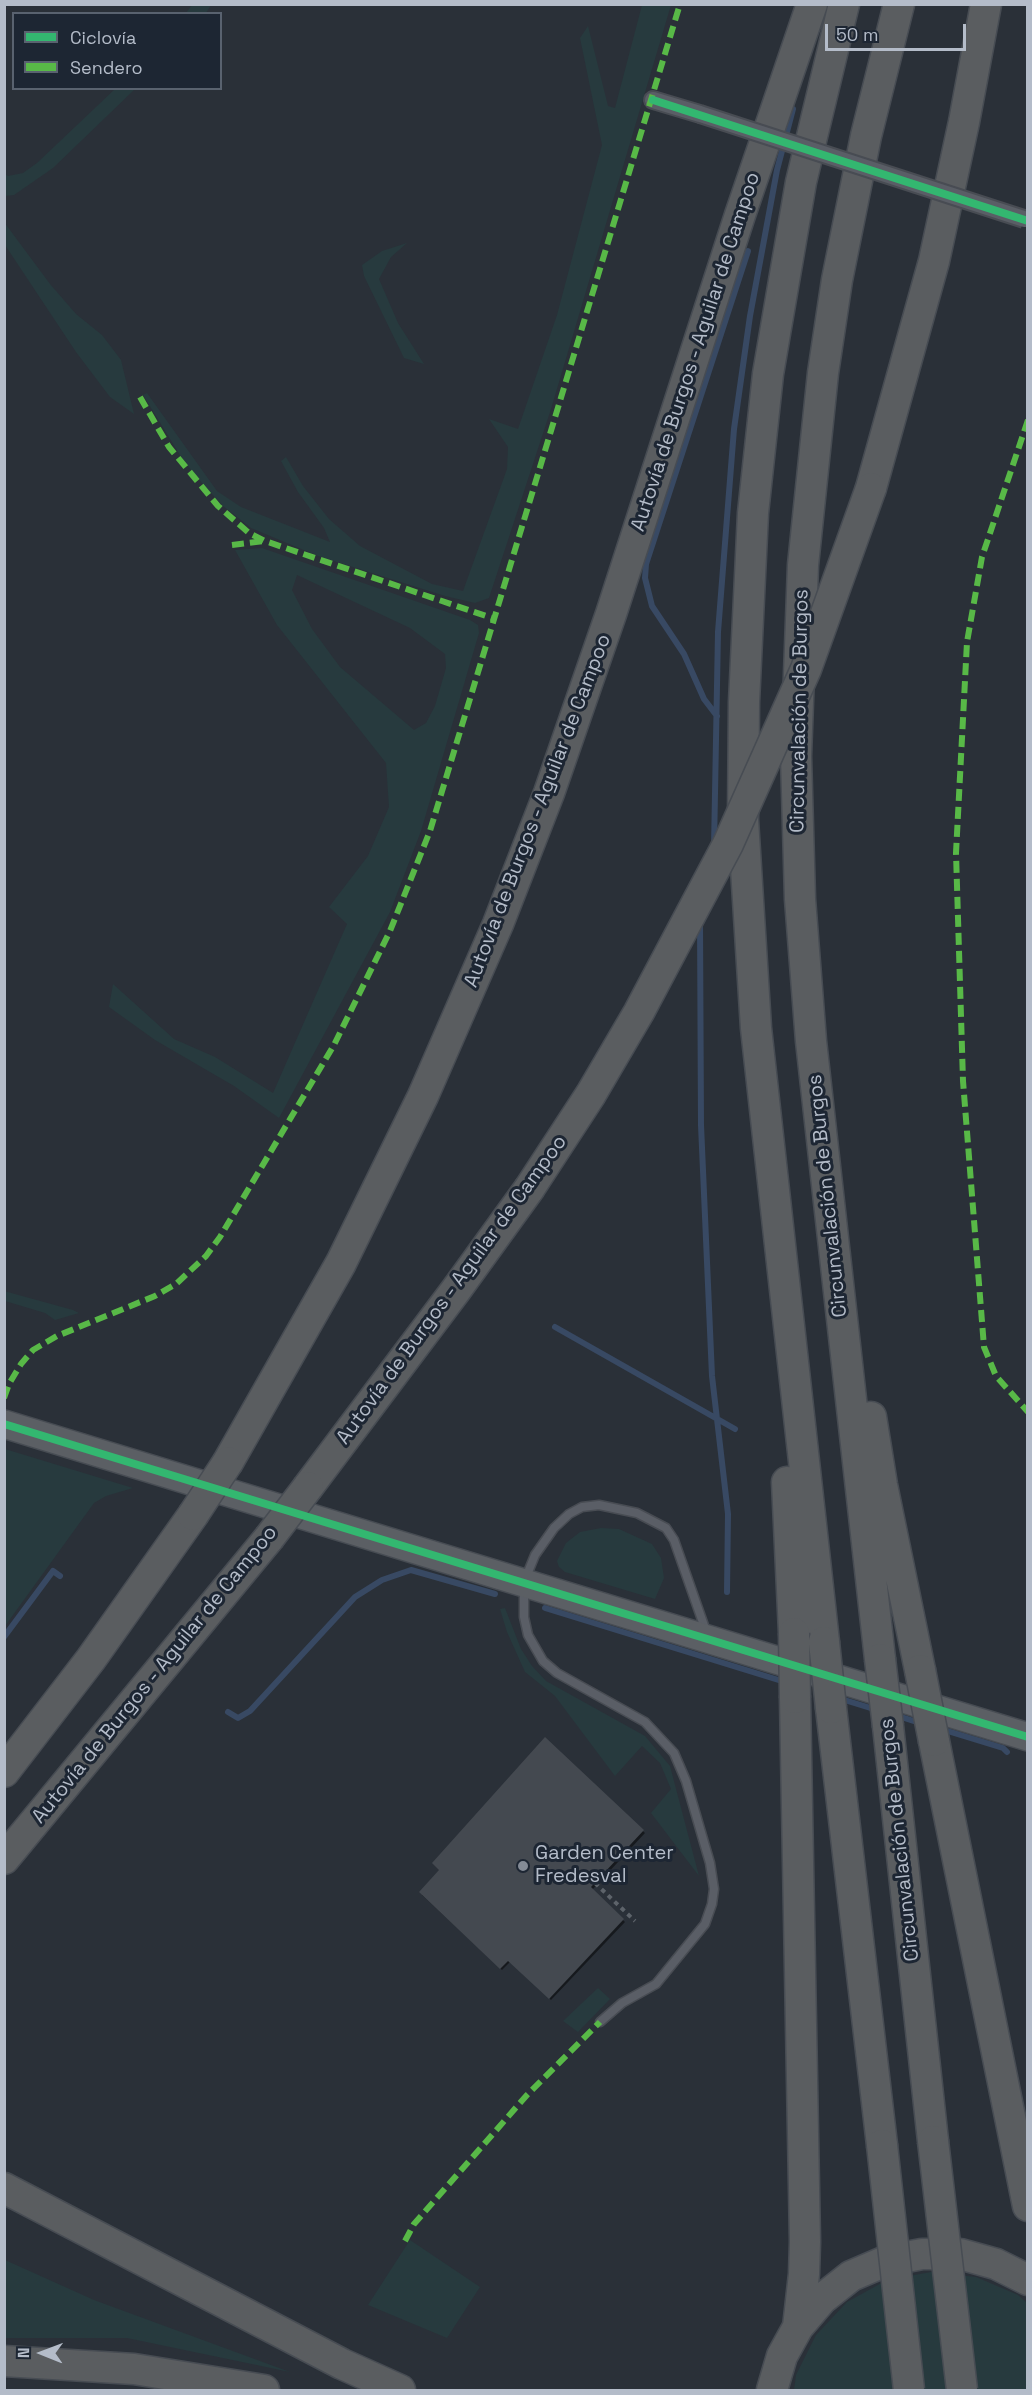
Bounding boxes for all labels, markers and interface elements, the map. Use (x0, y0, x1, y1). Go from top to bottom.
legend (12, 12, 222, 90)
scale bar (828, 12, 969, 50)
text: 50 m (836, 23, 878, 46)
text: Ciclovía (70, 26, 136, 49)
text: Sendero (70, 56, 143, 79)
street label: Autovía de Burgos - Aguilar de Campoo (626, 169, 766, 535)
street label: Circunvalación de Burgos (786, 589, 814, 833)
street label: Autovía de Burgos - Aguilar de Campoo (459, 631, 617, 991)
street label: Circunvalación de Burgos (803, 1073, 853, 1319)
street label: Autovía de Burgos - Aguilar de Campoo (332, 1131, 572, 1449)
street label: Autovía de Burgos - Aguilar de Campoo (27, 1521, 283, 1829)
street label: Circunvalación de Burgos (875, 1717, 925, 1963)
place label: Garden Center Fredesval (535, 1842, 674, 1889)
marker: Garden Center Fredesval (516, 1859, 530, 1873)
north arrow (12, 2323, 72, 2383)
text: N (13, 2347, 34, 2358)

